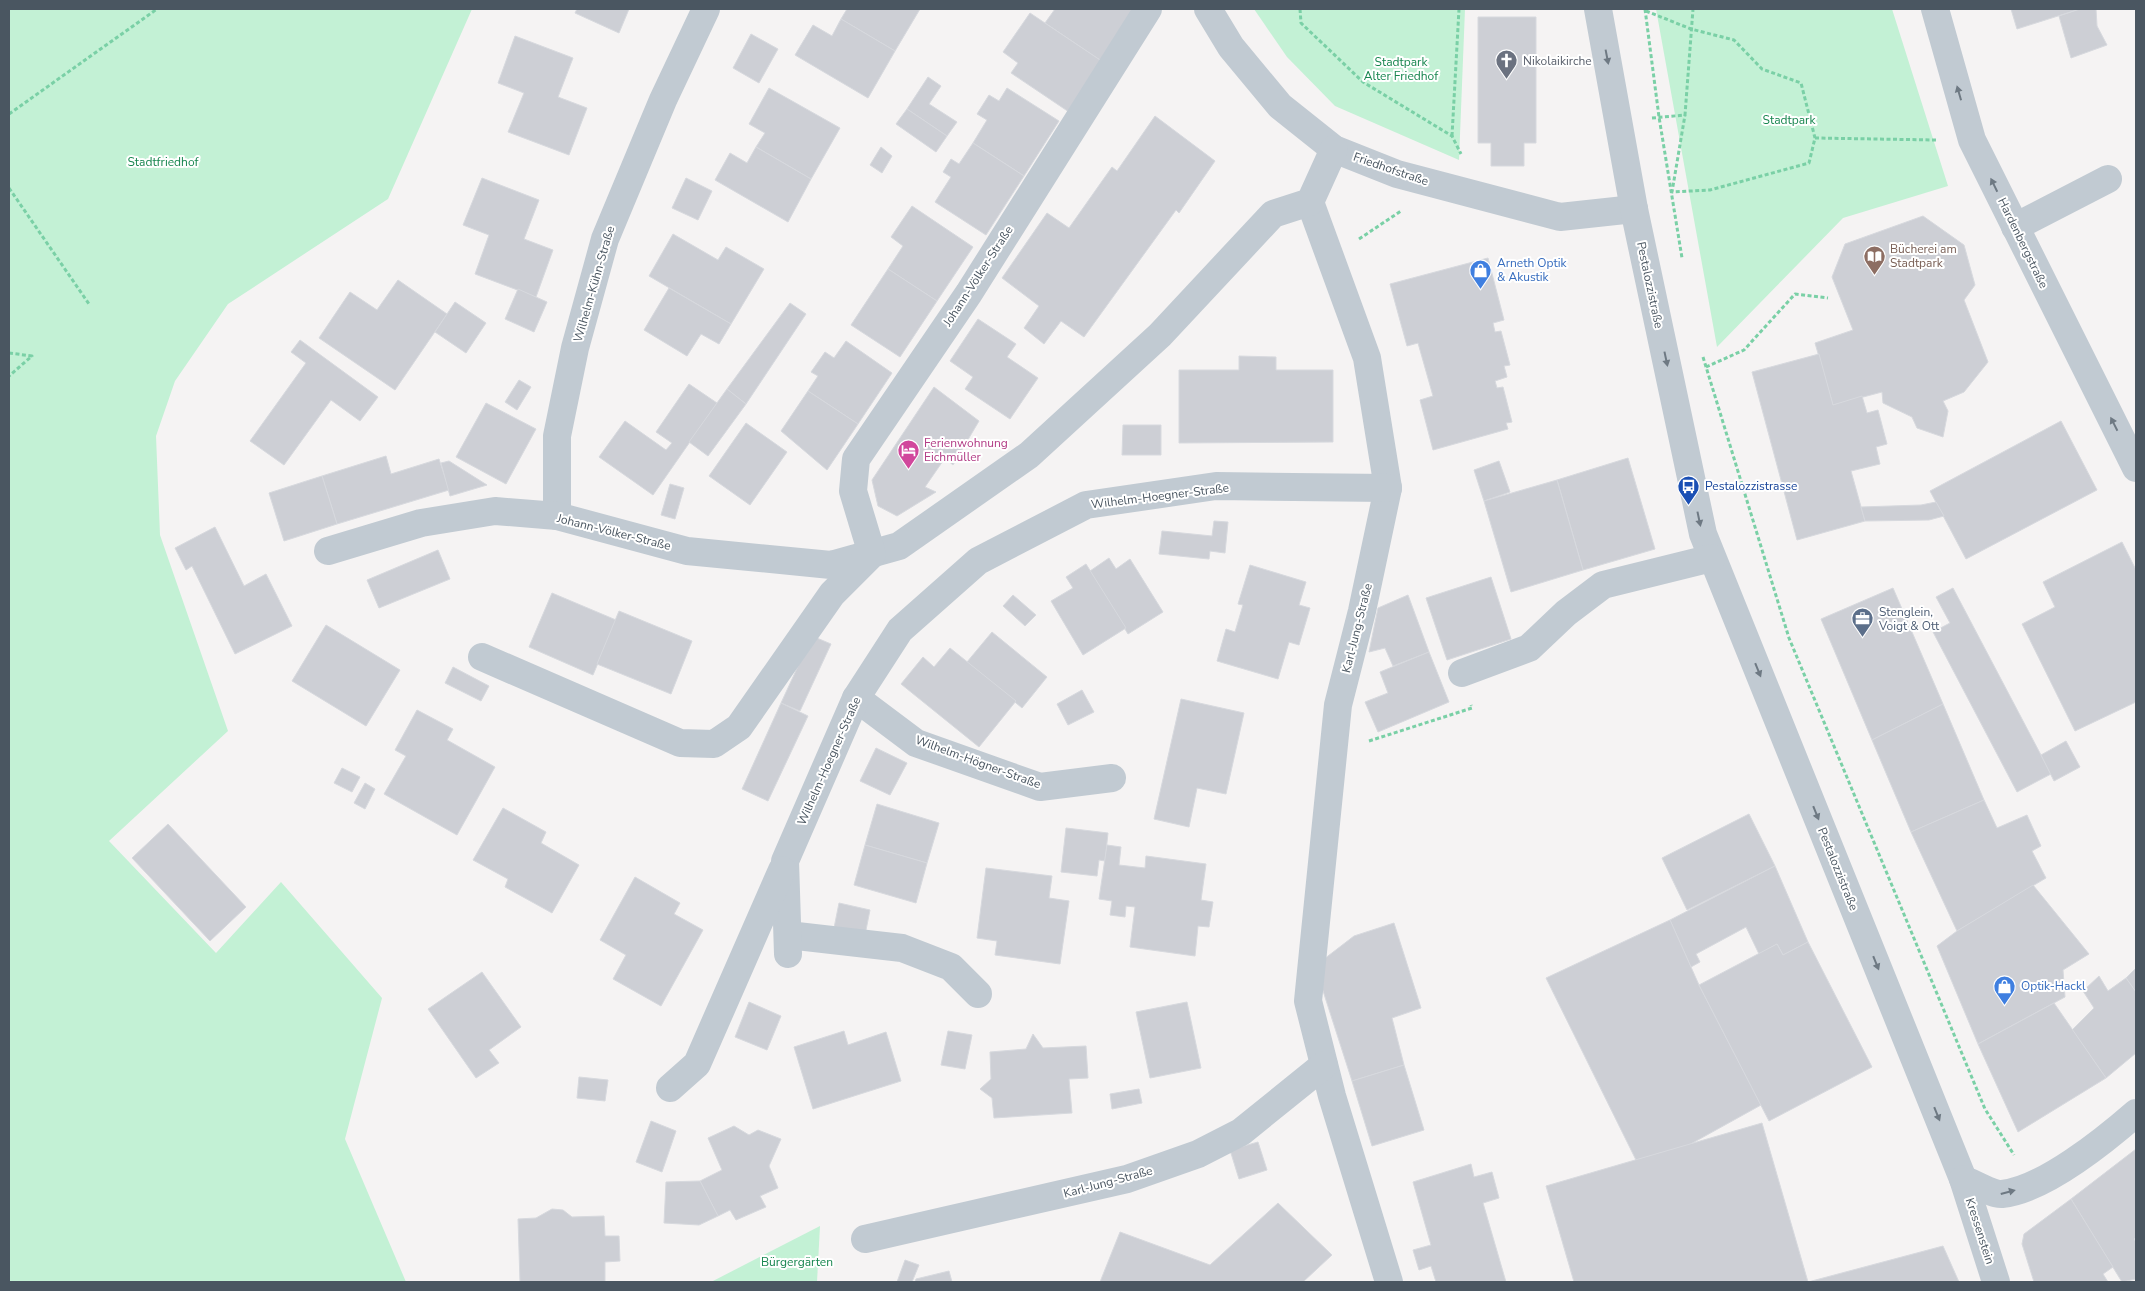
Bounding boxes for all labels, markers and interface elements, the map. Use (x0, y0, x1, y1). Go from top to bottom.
church icon: Nikolaikirche (1495, 49, 1519, 80)
one-way arrow (1603, 49, 1611, 64)
place label: Nikolaikirche (1523, 53, 1592, 69)
park label: Stadtpark Alter Friedhof (1364, 54, 1439, 84)
one-way arrow (1955, 85, 1963, 101)
park label: Stadtpark (1763, 112, 1816, 128)
street label: Friedhofstraße (1351, 149, 1431, 189)
park label: Stadtfriedhof (127, 154, 200, 170)
one-way arrow (1990, 178, 1998, 192)
street label: Hardenbergstraße (1994, 195, 2052, 291)
street label: Johann-Völker-Straße (939, 223, 1016, 330)
street label: Wilhelm-Kühn-Straße (570, 224, 618, 344)
street label: Pestalozzistraße (1633, 240, 1667, 330)
place label: Bücherei am Stadtpark (1890, 241, 1957, 271)
library icon: Bücherei am Stadtpark (1862, 244, 1886, 275)
place label: Arneth Optik & Akustik (1497, 255, 1567, 285)
shop icon: Arneth Optik & Akustik (1469, 258, 1493, 289)
one-way arrow (1662, 352, 1670, 367)
one-way arrow (2110, 417, 2118, 431)
place label: Ferienwohnung Eichmüller (924, 435, 1008, 465)
hotel icon: Ferienwohnung Eichmüller (896, 438, 920, 469)
bus stop icon: Pestalozzistrasse (1677, 474, 1701, 505)
place label: Pestalozzistrasse (1705, 478, 1797, 494)
street label: Wilhelm-Hoegner-Straße (1090, 480, 1230, 512)
street label: Johann-Völker-Straße (554, 510, 673, 554)
one-way arrow (1696, 511, 1704, 527)
street label: Karl-Jung-Straße (1338, 582, 1376, 674)
place label: Stenglein, Voigt & Ott (1878, 604, 1940, 634)
office icon: Stenglein, Voigt & Ott (1851, 607, 1875, 638)
one-way arrow (1754, 663, 1762, 677)
street label: Wilhelm-Hoegner-Straße (793, 694, 865, 828)
street label: Wilhelm-Högner-Straße (913, 732, 1043, 792)
one-way arrow (1812, 805, 1820, 820)
street label: Pestalozzistraße (1814, 825, 1862, 913)
one-way arrow (1873, 956, 1881, 970)
shop icon: Optik-Hackl (1993, 974, 2017, 1005)
place label: Optik-Hackl (2021, 978, 2086, 994)
one-way arrow (1933, 1107, 1941, 1122)
street label: Karl-Jung-Straße (1062, 1162, 1154, 1202)
one-way arrow (2001, 1188, 2016, 1196)
street label: Kressenstein (1962, 1196, 1998, 1266)
park label: Bürgergärten (761, 1254, 833, 1270)

